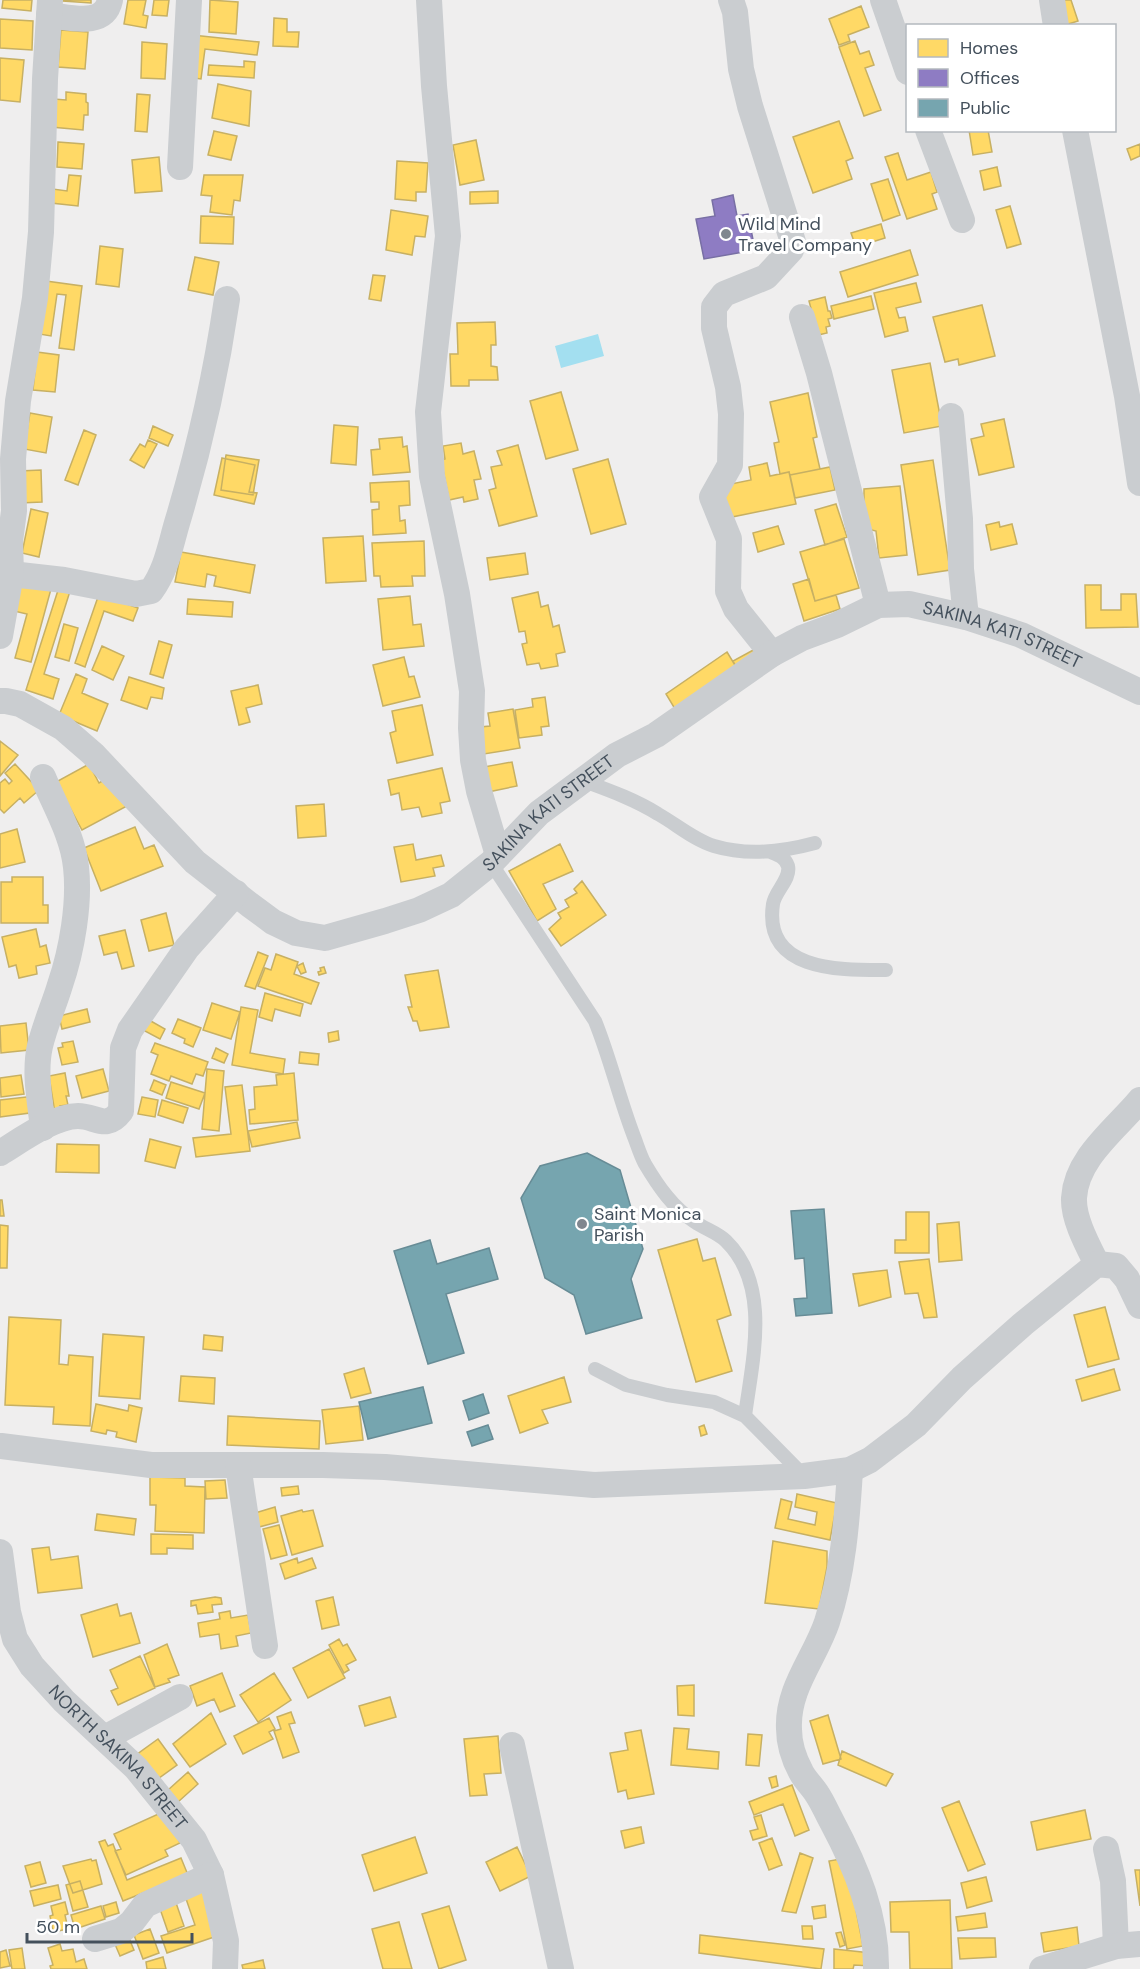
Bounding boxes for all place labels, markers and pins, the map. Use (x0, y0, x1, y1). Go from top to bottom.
place label: Wild Mind Travel Company (738, 212, 872, 257)
marker: Wild Mind Travel Company (719, 227, 733, 241)
place label: Saint Monica Parish (594, 1202, 701, 1247)
marker: Saint Monica Parish (575, 1217, 589, 1231)

